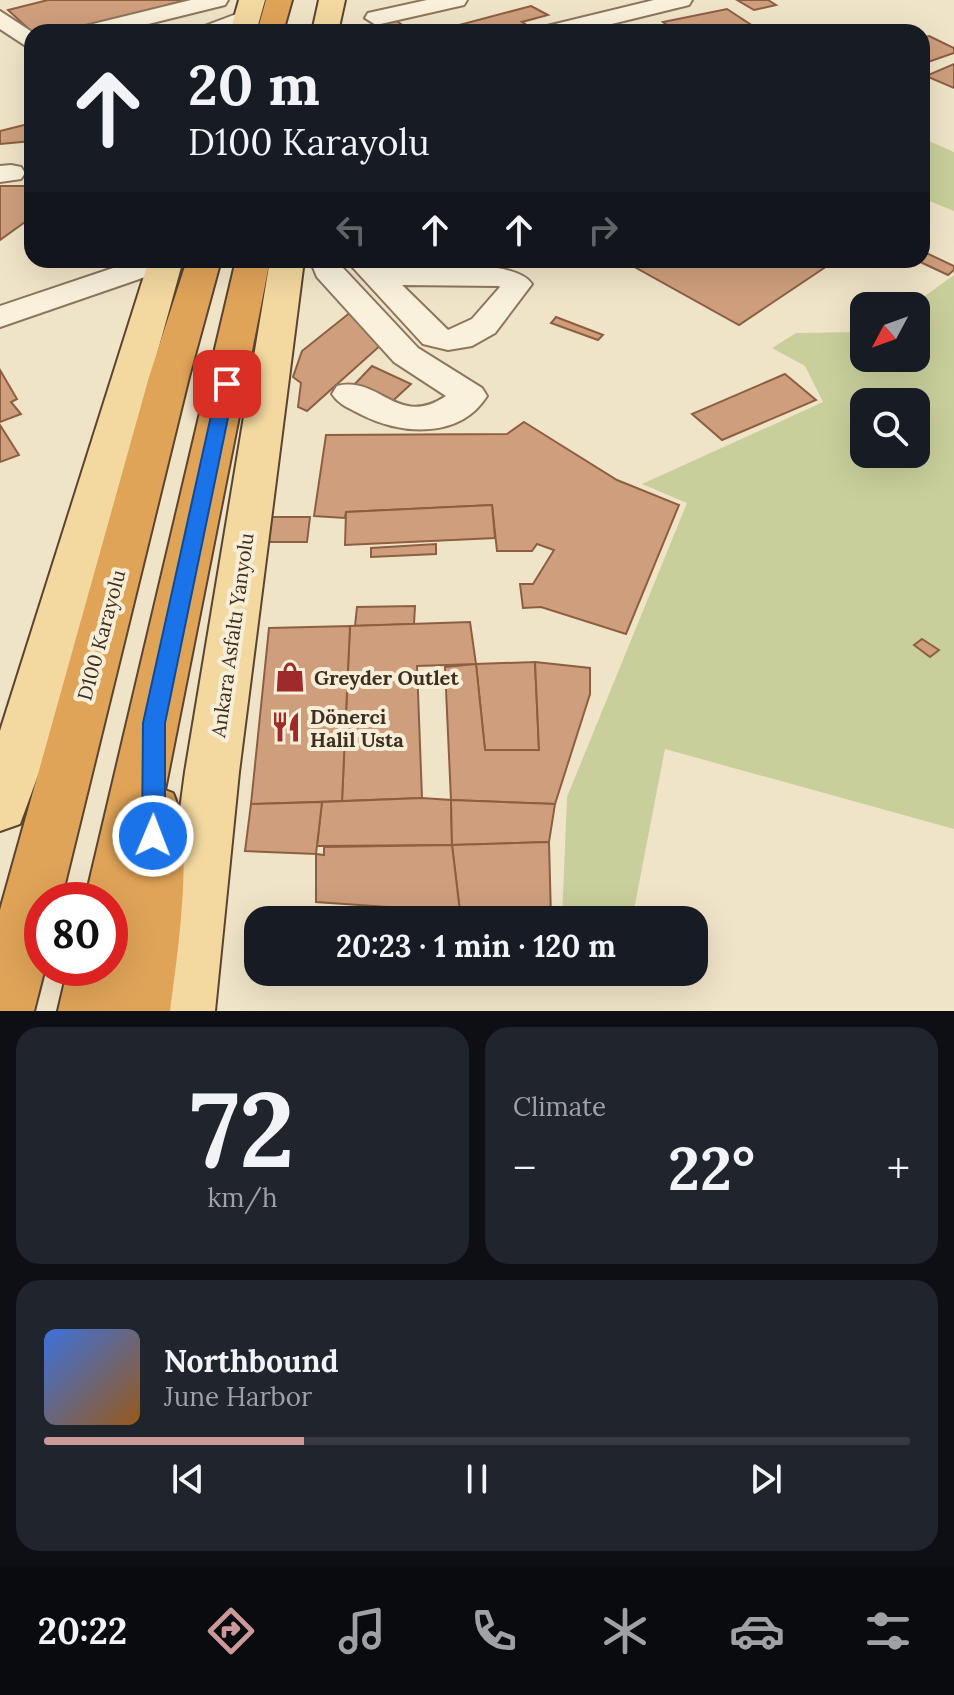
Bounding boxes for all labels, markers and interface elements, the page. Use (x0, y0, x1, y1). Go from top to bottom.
text: 20 m (188, 49, 320, 120)
icon: ahead (56, 56, 160, 160)
text: D100 Karayolu (188, 119, 430, 165)
icon: left (329, 208, 373, 252)
icon: ahead (413, 208, 457, 252)
icon: ahead (497, 208, 541, 252)
icon: right (581, 208, 625, 252)
north arrow (850, 292, 930, 372)
map controls (850, 292, 930, 468)
pin (193, 350, 261, 418)
icon: arrive (205, 362, 249, 406)
button: search (850, 388, 930, 468)
street label: Ankara Asfaltı Yanyolu (205, 531, 259, 740)
street label: D100 Karayolu (72, 567, 130, 703)
shop icon: Greyder Outlet (273, 660, 307, 694)
place label: Greyder Outlet (314, 665, 459, 690)
place label: Dönerci Halil Usta (310, 704, 404, 752)
restaurant icon: Dönerci Halil Usta (269, 710, 303, 744)
position arrow (111, 794, 195, 878)
speed limit sign: 80 (24, 882, 128, 986)
text: 20:23 · 1 min · 120 m (336, 927, 616, 965)
text: 72 (190, 1062, 295, 1195)
text: Climate (513, 1090, 606, 1123)
text: 22° (668, 1130, 755, 1206)
text: − (513, 1140, 536, 1196)
text: + (887, 1140, 910, 1196)
text: km/h (207, 1181, 278, 1214)
text: Northbound (164, 1342, 339, 1380)
text: June Harbor (164, 1380, 312, 1413)
icon: previous (166, 1457, 210, 1501)
icon: pause (455, 1457, 499, 1501)
icon: next (744, 1457, 788, 1501)
icon: directions (203, 1603, 259, 1659)
icon: music (334, 1603, 390, 1659)
icon: phone (466, 1603, 522, 1659)
icon: climate (597, 1603, 653, 1659)
icon: car (729, 1603, 785, 1659)
icon: filters (860, 1603, 916, 1659)
text: 20:22 (38, 1608, 127, 1654)

